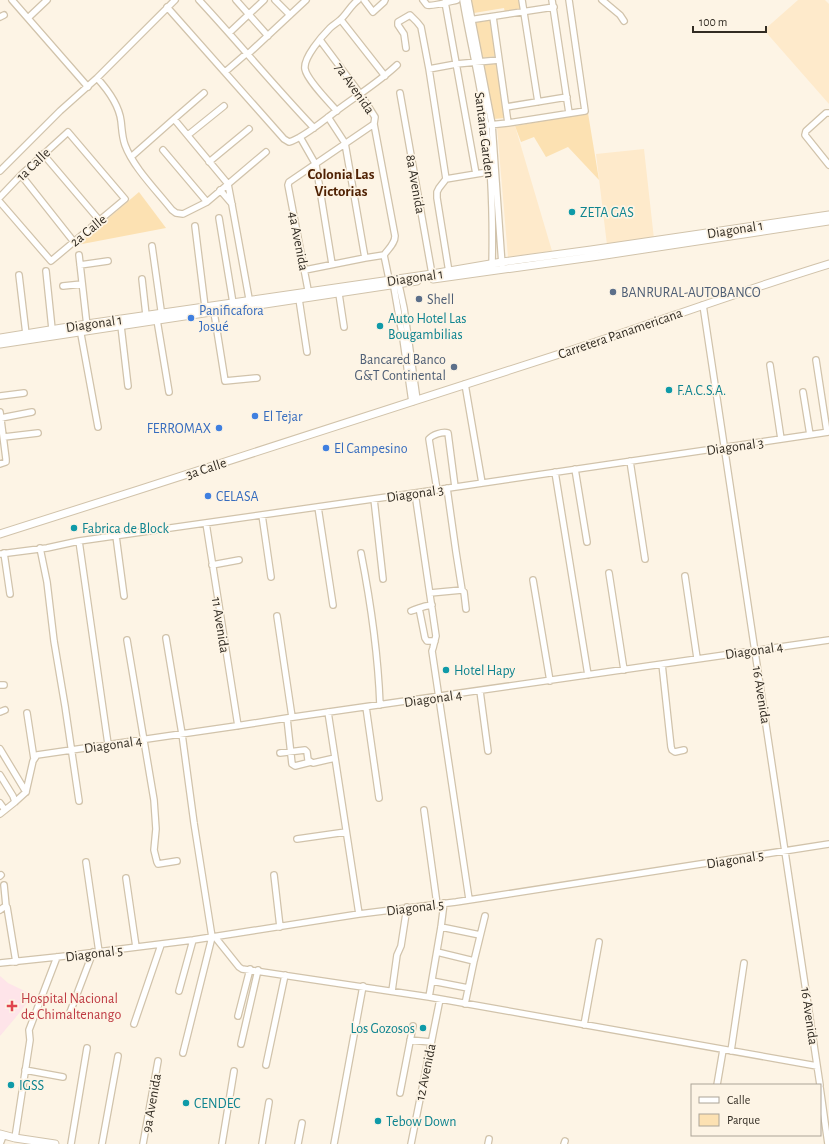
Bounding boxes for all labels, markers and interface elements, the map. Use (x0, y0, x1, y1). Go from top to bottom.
scale bar (693, 8, 766, 34)
text: 100 m (699, 16, 727, 28)
street label: 7a Avenida (332, 60, 377, 117)
street label: Santana Garden (472, 91, 496, 179)
street label: 1a Calle (14, 146, 53, 184)
street label: 8a Avenida (403, 154, 427, 215)
district label: Colonia Las Victorias (308, 167, 375, 199)
place label: ZETA GAS (580, 206, 634, 220)
marker: ZETA GAS (567, 207, 577, 217)
street label: 4a Avenida (285, 210, 311, 272)
street label: 2a Calle (68, 212, 109, 250)
street label: Diagonal 1 (706, 219, 764, 241)
street label: Diagonal 1 (386, 267, 444, 289)
place label: BANRURAL-AUTOBANCO (621, 286, 761, 300)
marker: BANRURAL-AUTOBANCO (608, 287, 618, 297)
place label: Shell (427, 293, 454, 307)
marker: Shell (414, 294, 424, 304)
place label: Panificafora Josué (199, 304, 264, 334)
street label: Carretera Panamericana (556, 306, 685, 362)
place label: Auto Hotel Las Bougambilias (388, 312, 467, 342)
street label: Diagonal 1 (65, 313, 123, 335)
marker: Panificafora Josué (186, 313, 196, 323)
marker: Auto Hotel Las Bougambilias (375, 321, 385, 331)
place label: Bancared Banco G&T Continental (355, 353, 446, 383)
marker: Bancared Banco G&T Continental (449, 362, 459, 372)
place label: F.A.C.S.A. (677, 384, 726, 398)
marker: F.A.C.S.A. (664, 385, 674, 395)
place label: El Tejar (263, 410, 303, 424)
marker: El Tejar (250, 411, 260, 421)
place label: FERROMAX (147, 422, 211, 436)
marker: FERROMAX (214, 423, 224, 433)
street label: Diagonal 3 (706, 436, 765, 458)
place label: El Campesino (334, 442, 408, 456)
marker: El Campesino (321, 443, 331, 453)
street label: 3a Calle (184, 456, 228, 482)
street label: Diagonal 3 (386, 483, 445, 505)
place label: CELASA (216, 490, 259, 504)
marker: CELASA (203, 491, 213, 501)
place label: Fabrica de Block (82, 522, 169, 536)
marker: Fabrica de Block (69, 523, 79, 533)
street label: 11 Avenida (209, 596, 231, 655)
street label: Diagonal 4 (724, 640, 784, 662)
place label: Hotel Hapy (454, 664, 515, 678)
marker: Hotel Hapy (441, 665, 451, 675)
street label: 16 Avenida (750, 665, 773, 725)
street label: Diagonal 4 (403, 688, 463, 710)
street label: Diagonal 4 (83, 734, 143, 756)
street label: Diagonal 5 (706, 849, 765, 871)
street label: Diagonal 5 (386, 898, 445, 918)
street label: Diagonal 5 (65, 944, 124, 964)
street label: 16 Avenida (798, 986, 820, 1046)
place label: Hospital Nacional de Chimaltenango (21, 992, 121, 1022)
marker: Hospital Nacional de Chimaltenango (6, 1000, 18, 1012)
place label: Los Gozosos (351, 1022, 415, 1036)
marker: Los Gozosos (418, 1023, 428, 1033)
street label: 12 Avenida (413, 1042, 439, 1102)
street label: 9a Avenida (140, 1072, 164, 1134)
place label: IGSS (19, 1079, 44, 1093)
marker: IGSS (6, 1080, 16, 1090)
legend (691, 1084, 821, 1136)
text: Calle (727, 1094, 750, 1106)
place label: CENDEC (194, 1097, 240, 1111)
marker: CENDEC (181, 1098, 191, 1108)
text: Parque (727, 1114, 760, 1126)
place label: Tebow Down (386, 1115, 456, 1129)
marker: Tebow Down (373, 1116, 383, 1126)

